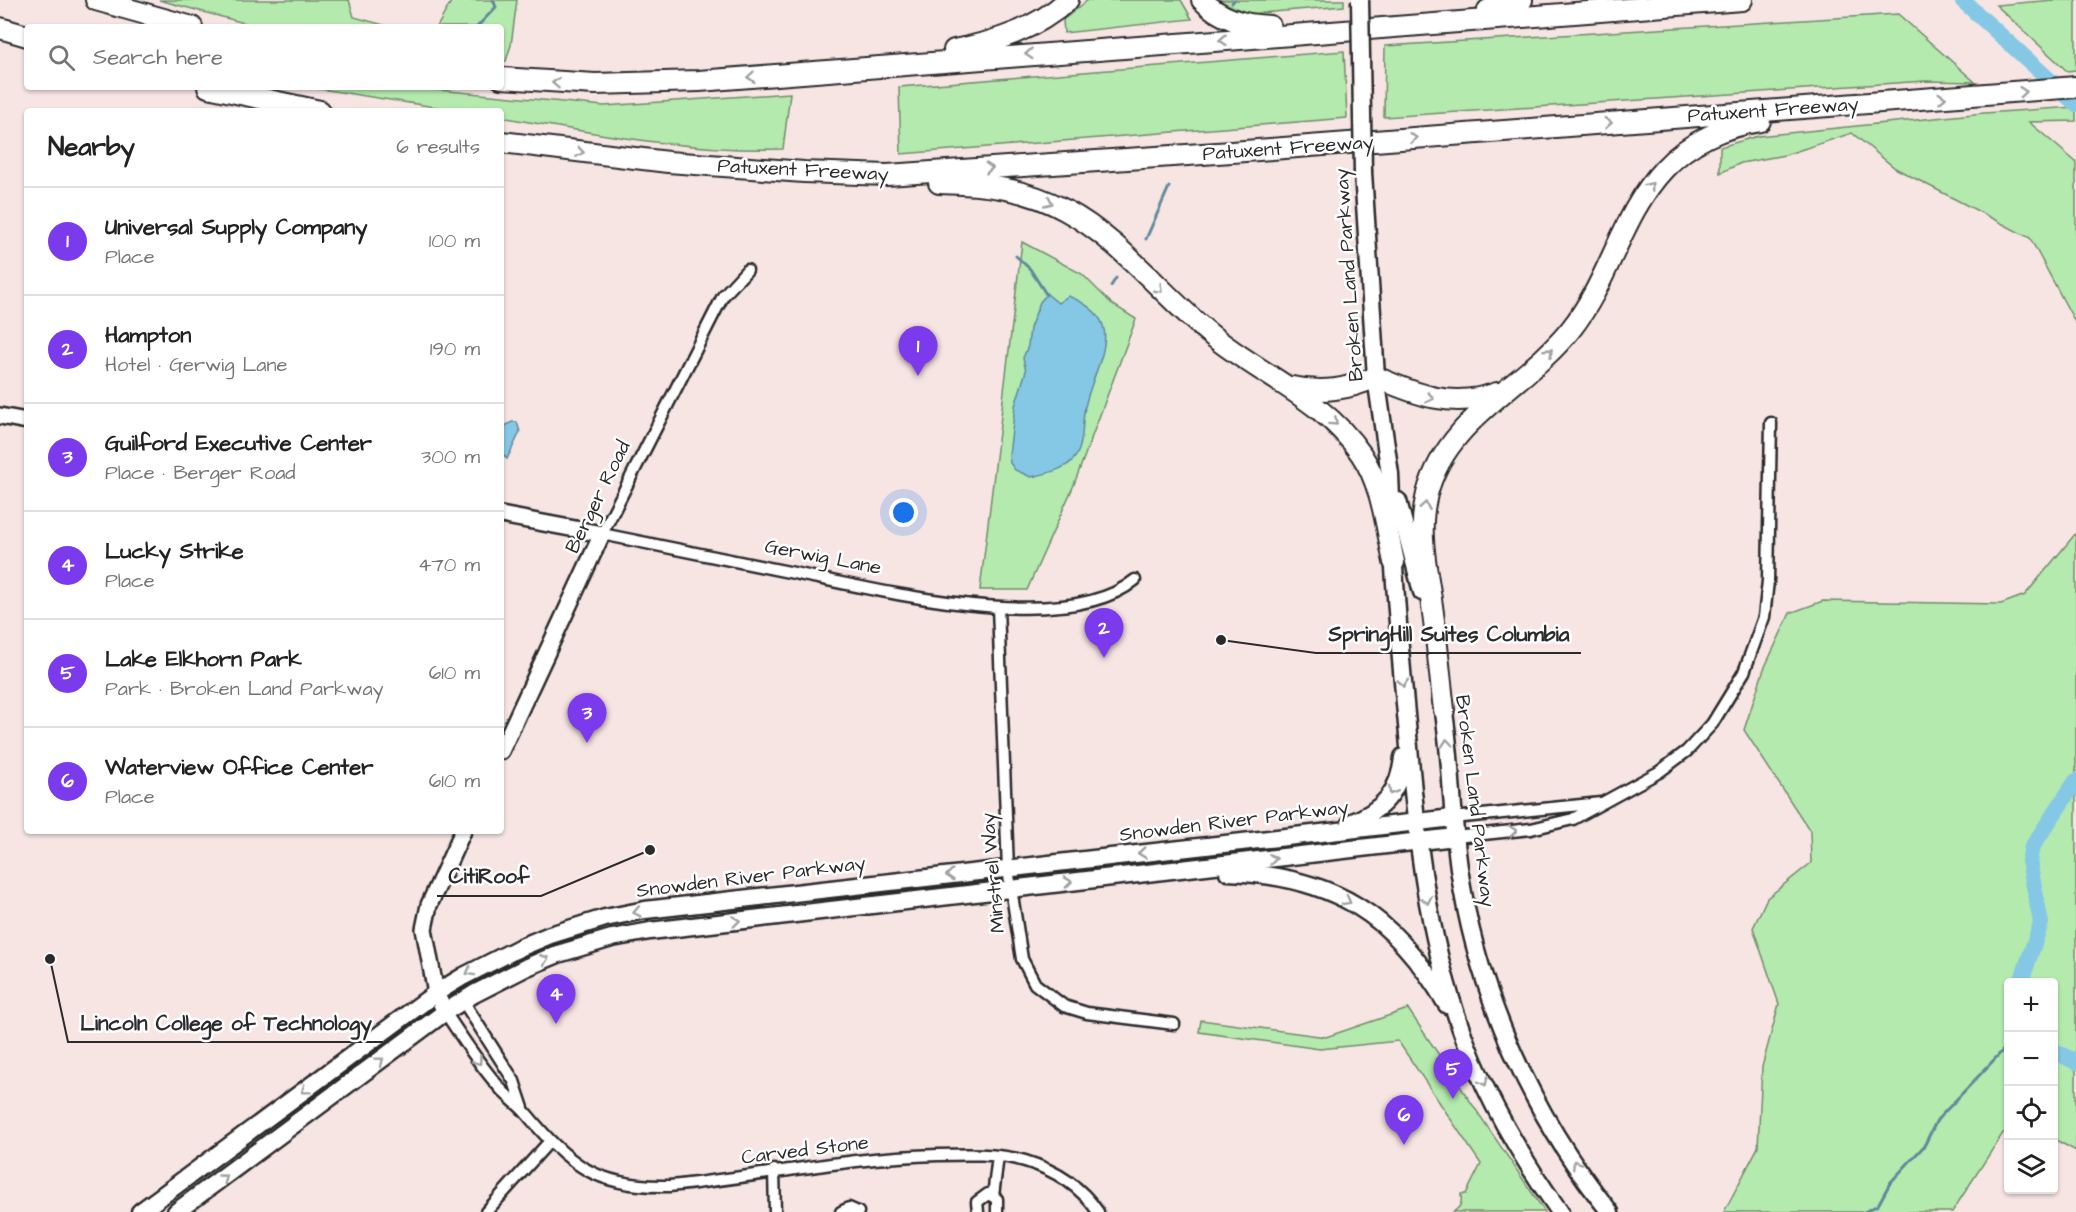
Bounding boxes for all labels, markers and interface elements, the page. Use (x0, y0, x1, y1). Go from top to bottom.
search box (24, 24, 504, 90)
one-way arrow (1219, 33, 1228, 46)
icon: search (45, 41, 78, 74)
text: Search here (93, 42, 223, 73)
one-way arrow (1024, 48, 1033, 61)
one-way arrow (746, 70, 755, 83)
one-way arrow (552, 76, 561, 89)
one-way arrow (2018, 85, 2027, 98)
street label: Patuxent Freeway (1687, 90, 1860, 131)
one-way arrow (1937, 91, 1946, 104)
one-way arrow (1603, 116, 1612, 129)
street label: Patuxent Freeway (1202, 128, 1375, 169)
text: Nearby (48, 129, 135, 165)
one-way arrow (1409, 132, 1418, 145)
text: 6 results (396, 133, 480, 161)
one-way arrow (575, 146, 584, 158)
street label: Patuxent Freeway (717, 152, 889, 189)
one-way arrow (984, 162, 993, 175)
street label: Broken Land Parkway (1328, 167, 1371, 382)
one-way arrow (1642, 182, 1653, 193)
one-way arrow (1042, 195, 1053, 207)
text: Universal Supply Company (105, 212, 367, 243)
text: 1 (66, 227, 69, 255)
text: 100 m (429, 227, 480, 255)
text: Place (105, 243, 155, 271)
one-way arrow (1152, 281, 1163, 292)
text: Hampton (105, 320, 191, 351)
pin: 1 (898, 326, 938, 376)
text: 2 (62, 335, 73, 363)
text: 190 m (430, 335, 480, 363)
one-way arrow (1542, 348, 1553, 359)
text: Hotel · Gerwig Lane (105, 351, 287, 379)
one-way arrow (1425, 390, 1435, 403)
one-way arrow (1327, 415, 1337, 426)
text: Guilford Executive Center (105, 428, 372, 459)
street label: Berger Road (559, 436, 638, 558)
text: 3 (62, 443, 73, 471)
text: 300 m (421, 443, 480, 471)
text: Place · Berger Road (105, 459, 296, 487)
your location (889, 498, 918, 527)
one-way arrow (1418, 502, 1431, 512)
street label: Gerwig Lane (762, 532, 884, 583)
text: Lucky Strike (105, 536, 244, 567)
text: 4 (61, 551, 74, 579)
text: 470 m (418, 551, 480, 579)
text: Place (105, 567, 155, 595)
pin: 2 (1084, 608, 1124, 658)
callout: SpringHill Suites Columbia (1316, 614, 1581, 653)
text: SpringHill Suites Columbia (1328, 620, 1570, 651)
text: Lake Elkhorn Park (105, 644, 302, 675)
text: 5 (60, 659, 75, 687)
text: 610 m (429, 659, 480, 687)
text: Park · Broken Land Parkway (105, 675, 384, 703)
one-way arrow (1397, 679, 1410, 688)
street label: Broken Land Parkway (1447, 693, 1502, 909)
pin: 3 (568, 694, 606, 743)
one-way arrow (1441, 738, 1454, 748)
text: Waterview Office Center (105, 752, 373, 783)
text: 6 (61, 767, 74, 795)
text: 610 m (429, 767, 480, 795)
text: Place (105, 783, 155, 811)
one-way arrow (1389, 785, 1400, 796)
street label: Snowden River Parkway (1118, 793, 1350, 850)
street label: Minstrel Way (974, 812, 1013, 934)
one-way arrow (1509, 825, 1518, 837)
one-way arrow (1137, 846, 1146, 859)
street label: Snowden River Parkway (635, 849, 867, 906)
one-way arrow (1268, 853, 1277, 865)
callout: CitiRoof (437, 857, 541, 896)
text: CitiRoof (449, 862, 530, 891)
one-way arrow (945, 869, 954, 881)
one-way arrow (1063, 877, 1072, 889)
one-way arrow (1341, 894, 1351, 905)
one-way arrow (1420, 895, 1433, 905)
one-way arrow (632, 905, 642, 918)
one-way arrow (731, 915, 740, 928)
one-way arrow (539, 954, 550, 966)
one-way arrow (466, 965, 476, 977)
pin: 4 (536, 974, 576, 1024)
map controls (2004, 978, 2058, 1194)
button: + (2004, 978, 2058, 1032)
callout: Lincoln College of Technology (68, 1003, 383, 1042)
text: Lincoln College of Technology (80, 1009, 372, 1041)
button: − (2004, 1032, 2058, 1086)
pin: 5 (1434, 1050, 1472, 1099)
one-way arrow (471, 1054, 482, 1065)
one-way arrow (373, 1057, 384, 1068)
one-way arrow (1477, 1076, 1489, 1087)
one-way arrow (301, 1083, 312, 1094)
button: locate (2004, 1086, 2058, 1140)
pin: 6 (1384, 1096, 1424, 1145)
street label: Carved Stone (740, 1128, 870, 1172)
button: layers (2004, 1140, 2058, 1194)
one-way arrow (1572, 1160, 1583, 1171)
one-way arrow (217, 1174, 228, 1185)

